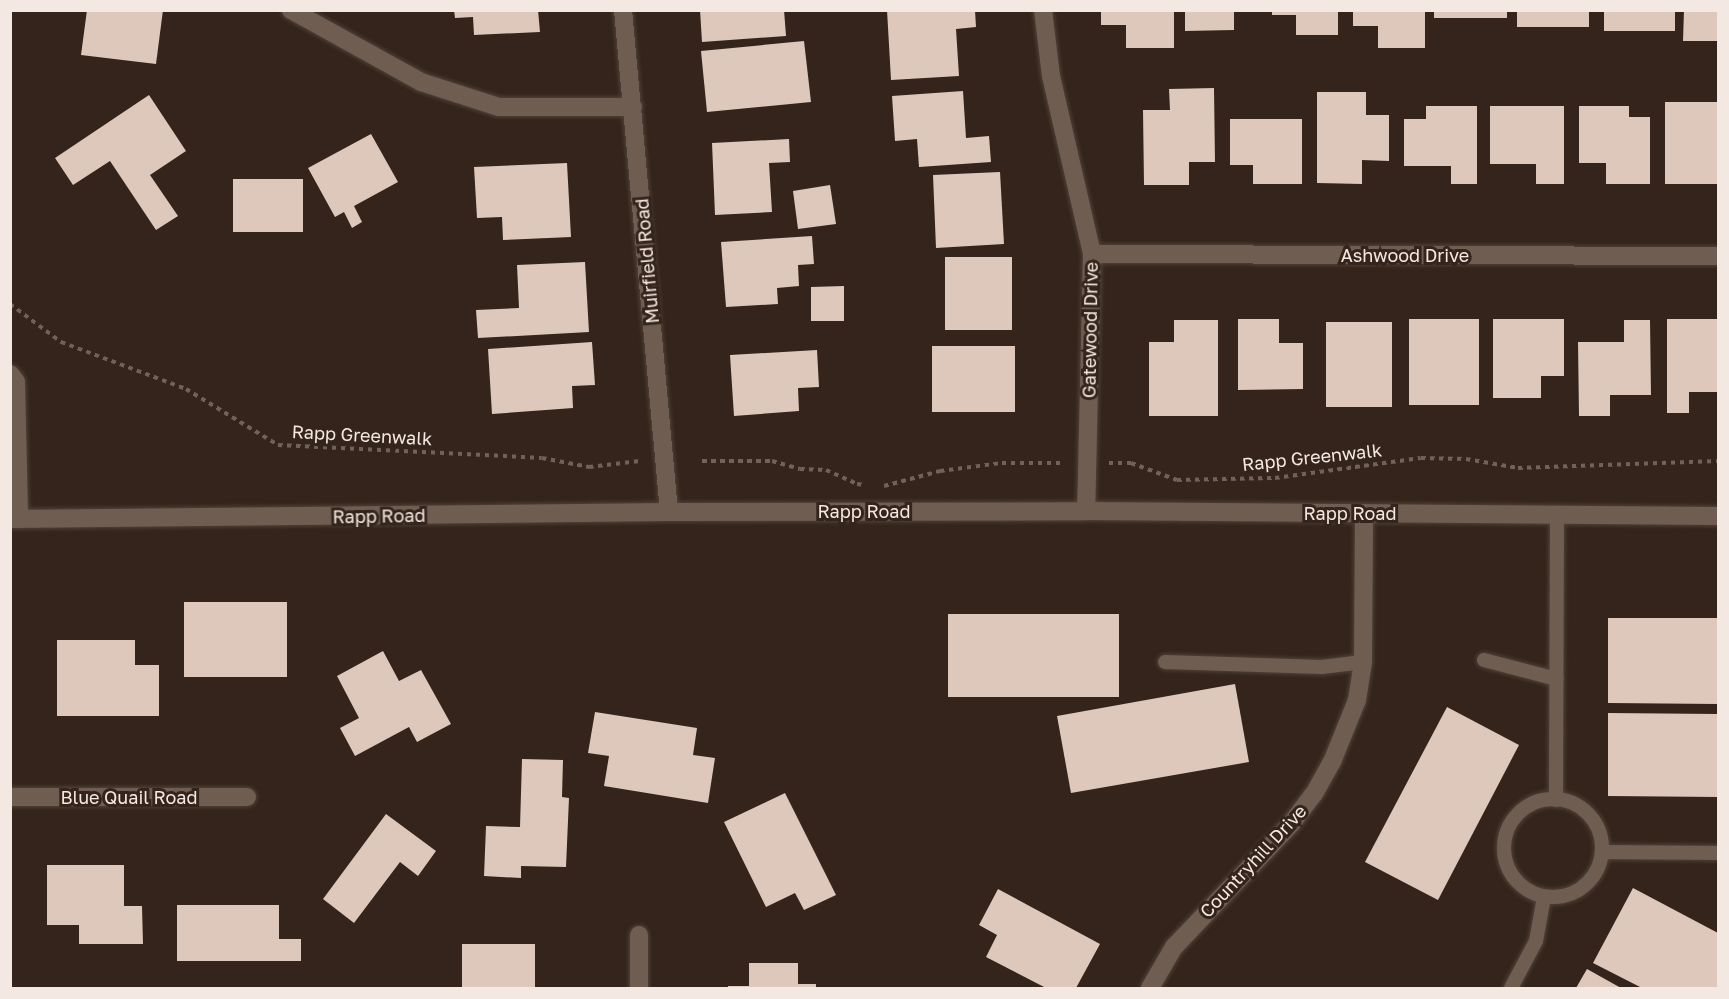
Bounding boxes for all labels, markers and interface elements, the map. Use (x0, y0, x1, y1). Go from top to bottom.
street label: Muirfield Road (631, 197, 663, 325)
street label: Ashwood Drive (1341, 244, 1469, 266)
street label: Gatewood Drive (1078, 262, 1102, 398)
street label: Rapp Greenwalk (291, 421, 433, 449)
street label: Rapp Greenwalk (1241, 439, 1383, 475)
street label: Rapp Road (818, 500, 910, 522)
street label: Rapp Road (1304, 502, 1396, 524)
street label: Rapp Road (332, 504, 426, 528)
street label: Blue Quail Road (60, 786, 198, 808)
street label: Countryhill Drive (1195, 800, 1311, 922)

